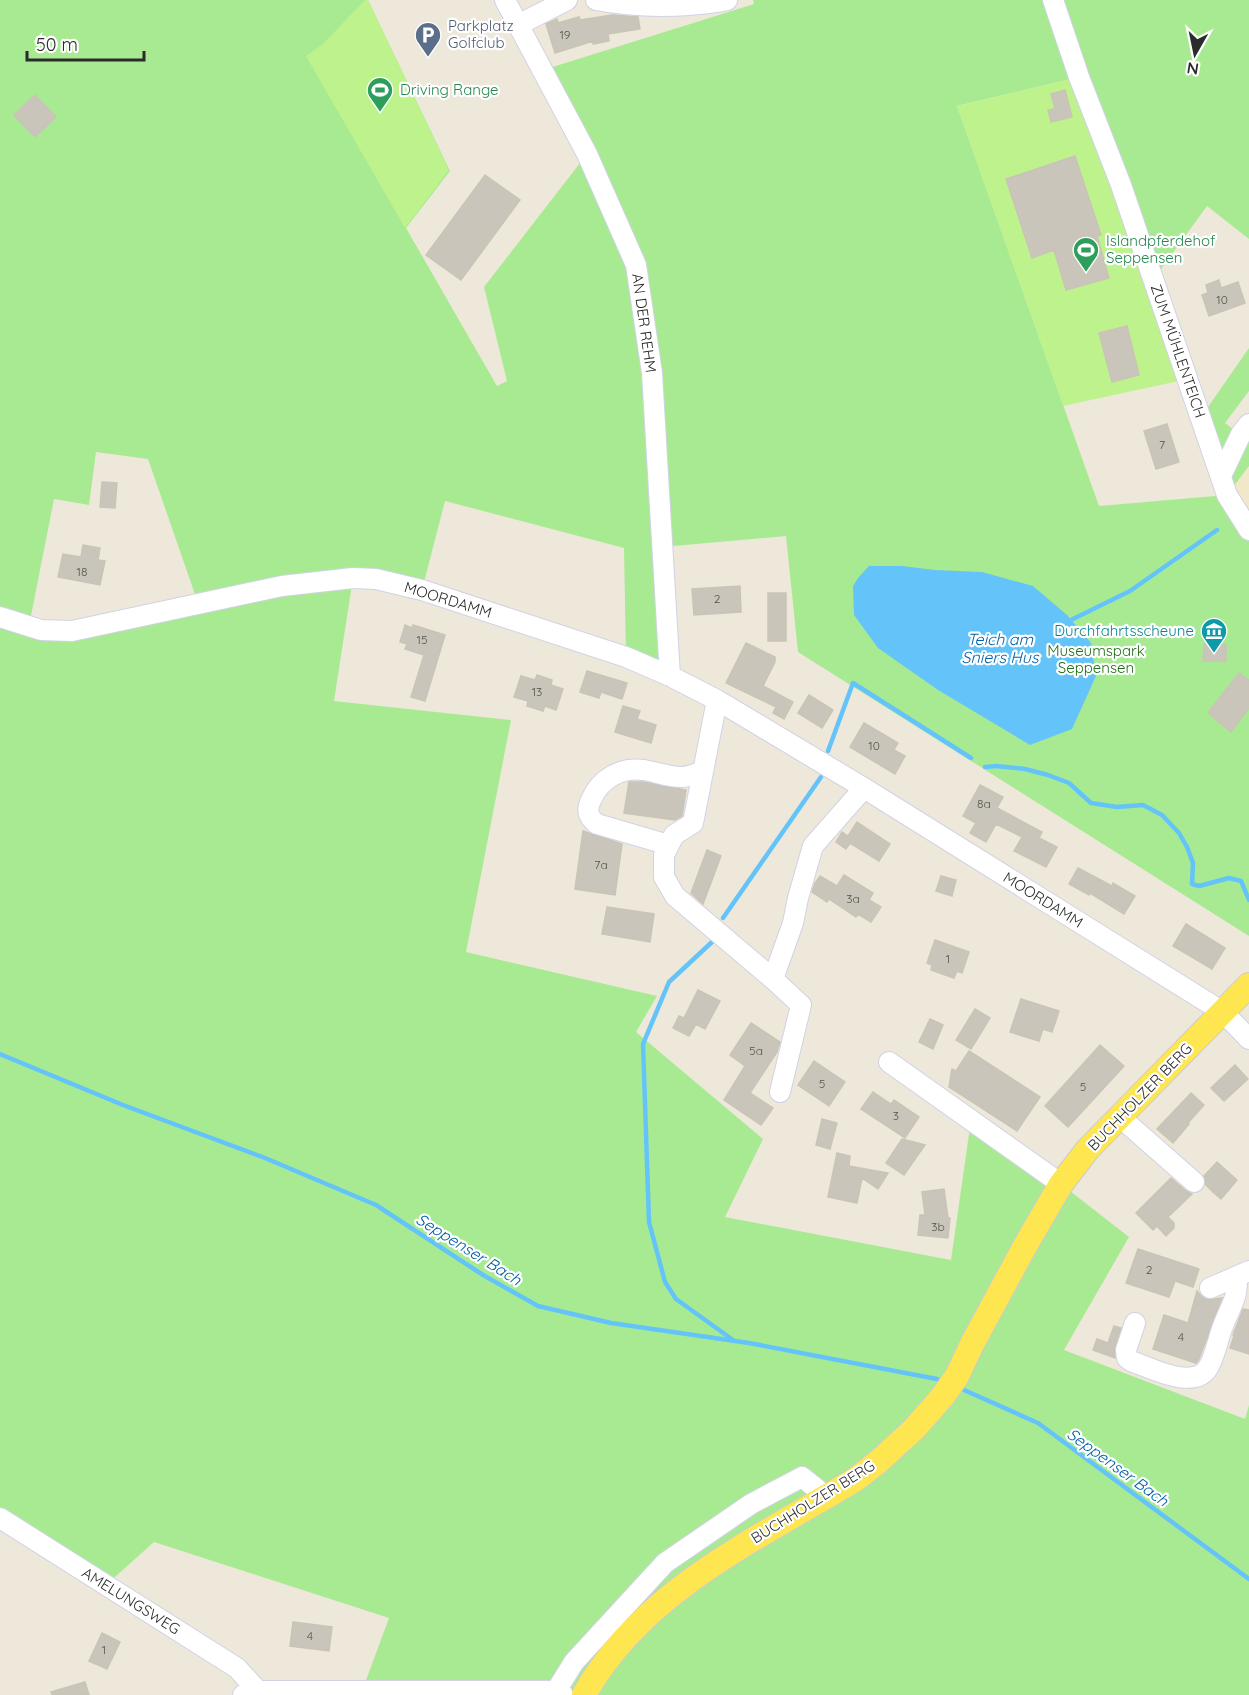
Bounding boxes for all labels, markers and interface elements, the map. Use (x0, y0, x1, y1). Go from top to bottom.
place label: Parkplatz Golfclub (448, 16, 514, 52)
parking icon: Parkplatz Golfclub (413, 20, 443, 58)
scale bar (27, 24, 144, 62)
north arrow (1165, 24, 1225, 84)
house number: 19 (559, 27, 571, 42)
text: 50 m (36, 33, 78, 56)
text: N (1185, 58, 1200, 80)
sports icon: Driving Range (365, 75, 395, 113)
place label: Driving Range (400, 80, 498, 99)
place label: Islandpferdehof Seppensen (1106, 231, 1216, 267)
sports icon: Islandpferdehof Seppensen (1071, 235, 1101, 273)
street label: AN DER REHM (628, 272, 661, 374)
street label: ZUM MÜHLENTEICH (1147, 282, 1210, 420)
house number: 10 (1216, 292, 1228, 307)
house number: 7 (1159, 437, 1165, 452)
house number: 18 (77, 564, 87, 579)
street label: MOORDAMM (402, 577, 494, 622)
house number: 2 (714, 591, 721, 606)
museum icon: Durchfahrtsscheune (1199, 616, 1229, 654)
place label: Durchfahrtsscheune (1054, 621, 1194, 640)
water label: Teich am Sniers Hus (962, 629, 1040, 667)
house number: 15 (417, 632, 427, 647)
park label: Museumspark Seppensen (1047, 641, 1145, 677)
house number: 13 (532, 684, 542, 699)
house number: 10 (868, 738, 880, 753)
house number: 8a (977, 796, 991, 811)
house number: 7a (594, 857, 608, 872)
street label: MOORDAMM (1000, 867, 1087, 932)
house number: 3a (846, 891, 860, 906)
house number: 1 (946, 951, 950, 966)
street label: BUCHHOLZER BERG (1083, 1039, 1196, 1154)
house number: 5a (749, 1043, 763, 1058)
house number: 5 (819, 1076, 825, 1091)
house number: 5 (1080, 1079, 1086, 1094)
house number: 3 (893, 1108, 899, 1123)
water label: Seppenser Bach (413, 1209, 526, 1290)
house number: 3b (931, 1219, 945, 1234)
house number: 2 (1146, 1262, 1153, 1277)
house number: 4 (1178, 1329, 1184, 1344)
water label: Seppenser Bach (1063, 1424, 1173, 1511)
street label: BUCHHOLZER BERG (747, 1456, 878, 1547)
street label: AMELUNGSWEG (79, 1563, 184, 1638)
house number: 4 (307, 1628, 313, 1643)
house number: 1 (102, 1642, 106, 1657)

